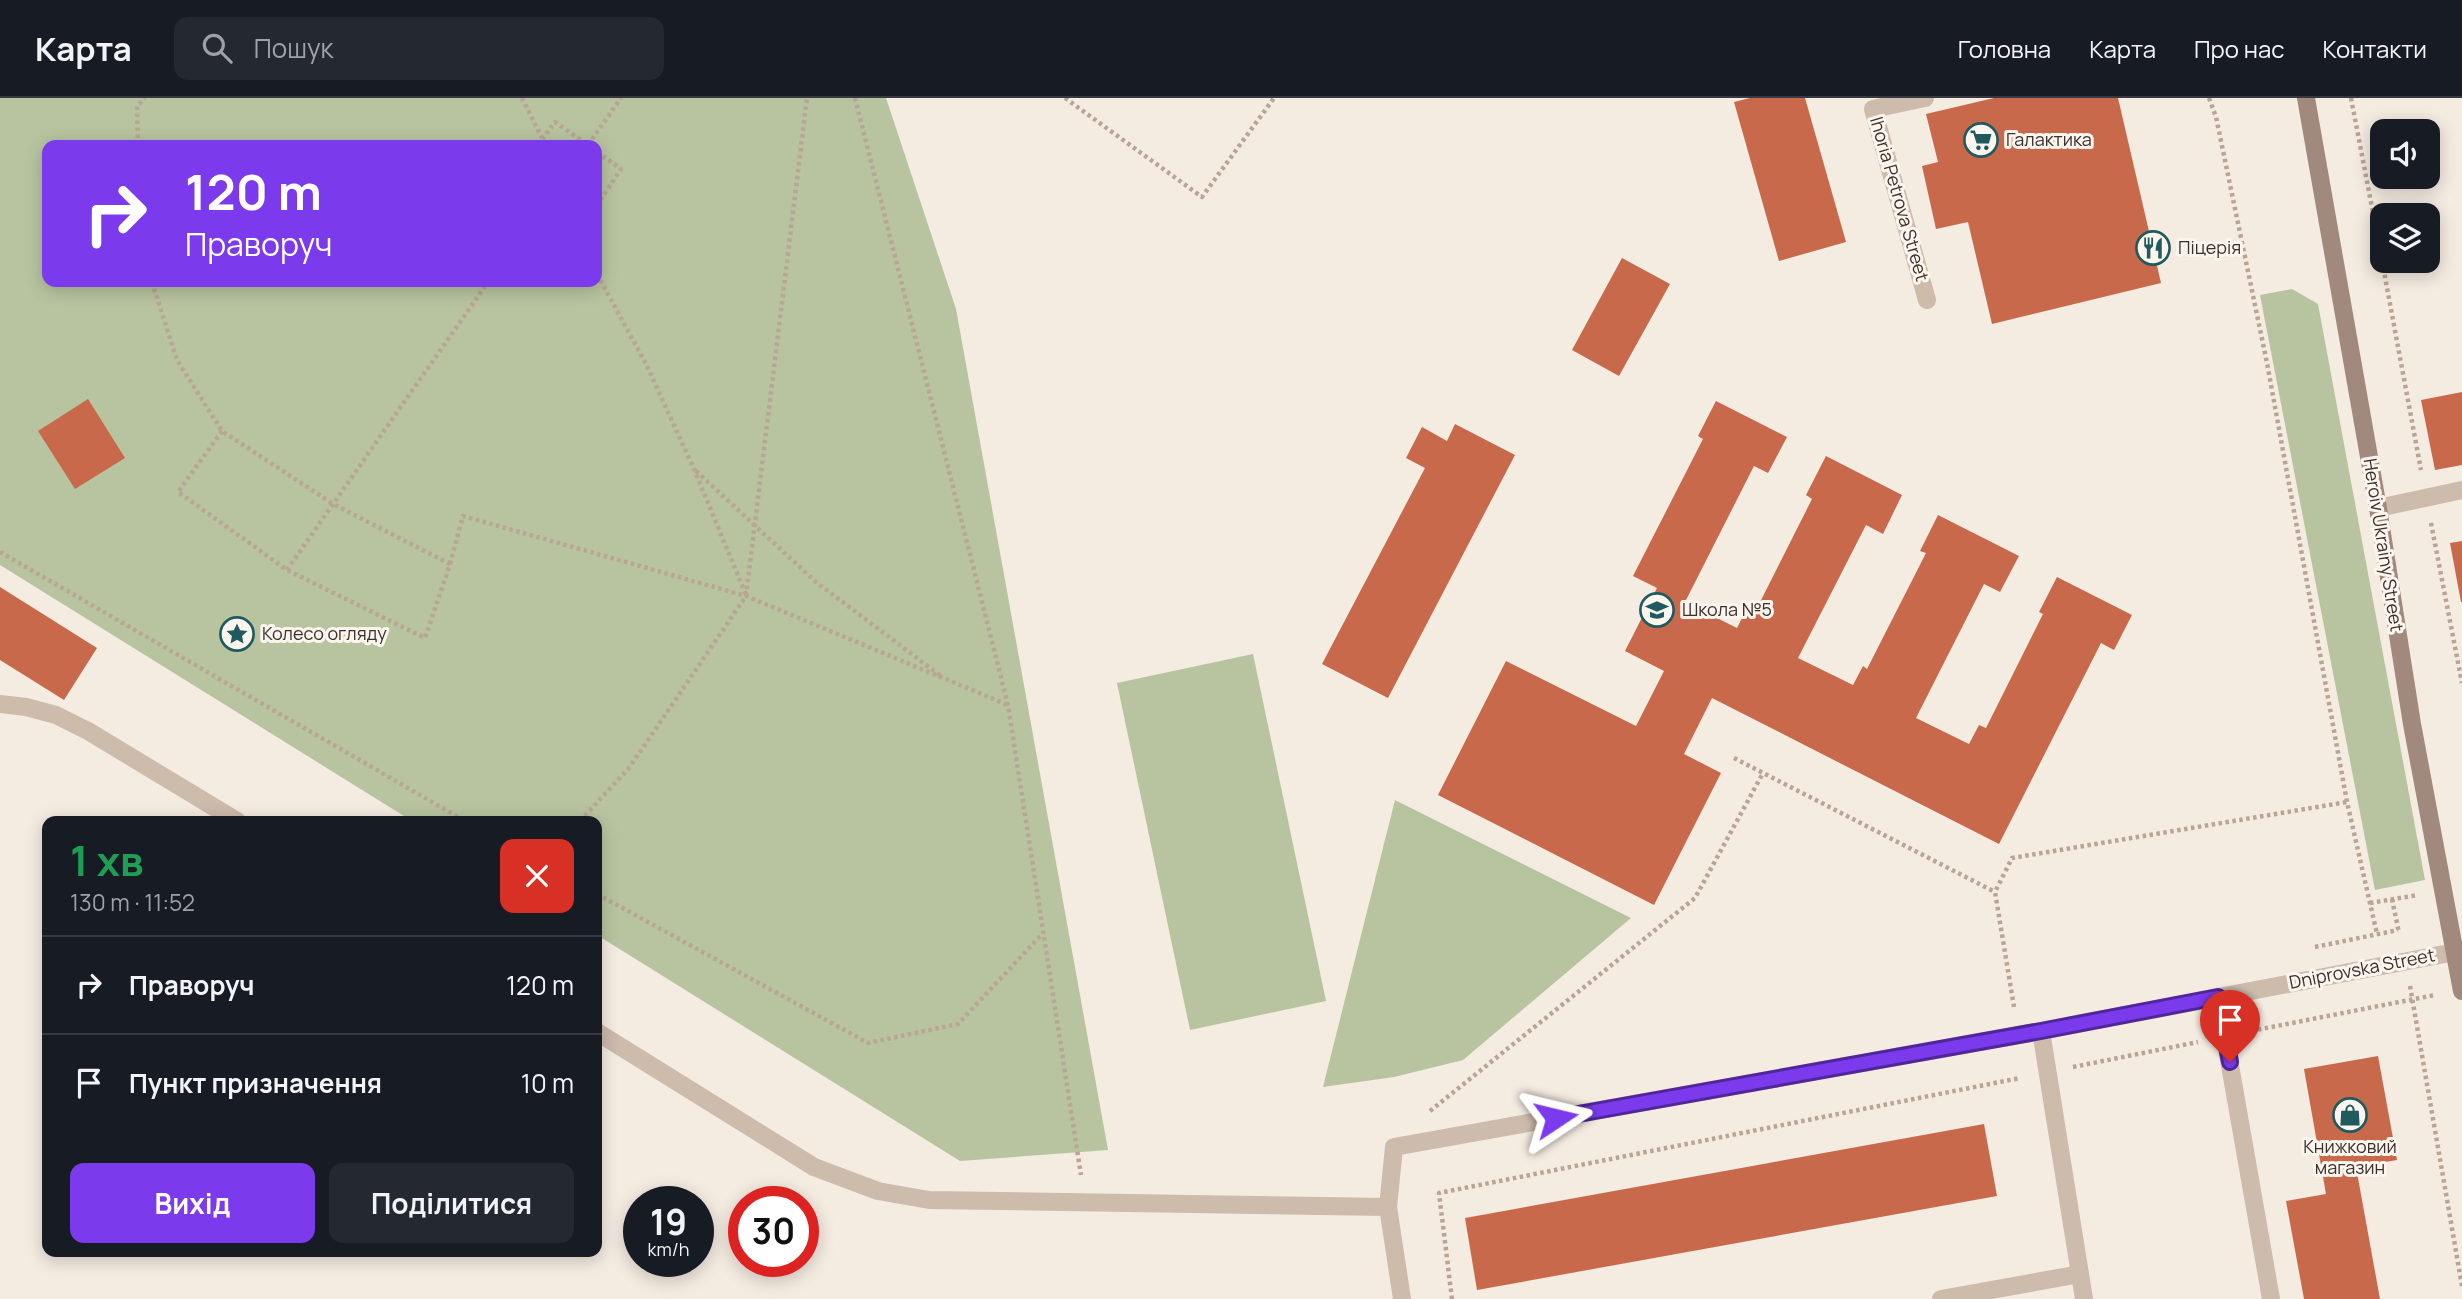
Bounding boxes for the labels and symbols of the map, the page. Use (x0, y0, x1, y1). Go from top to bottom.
street label: Ihoria Petrova Street (1865, 114, 1935, 284)
supermarket icon: Галактика (1962, 121, 2000, 159)
place label: Галактика (2006, 127, 2092, 151)
restaurant icon: Піцерія (2134, 229, 2172, 267)
place label: Піцерія (2178, 235, 2241, 259)
street label: Heroiv Ukrainy Street (2358, 457, 2410, 633)
school or university icon: Школа №5 (1638, 591, 1676, 629)
place label: Школа №5 (1682, 597, 1772, 621)
place icon: Колесо огляду (218, 615, 256, 653)
place label: Колесо огляду (262, 621, 387, 645)
street label: Dniprovska Street (2287, 942, 2437, 994)
pin (2200, 990, 2260, 1062)
position arrow (1519, 1081, 1593, 1155)
shop icon: Книжковий магазин (2331, 1096, 2369, 1134)
place label: Книжковий магазин (2303, 1134, 2397, 1179)
speed limit sign: 30 (728, 1186, 819, 1277)

